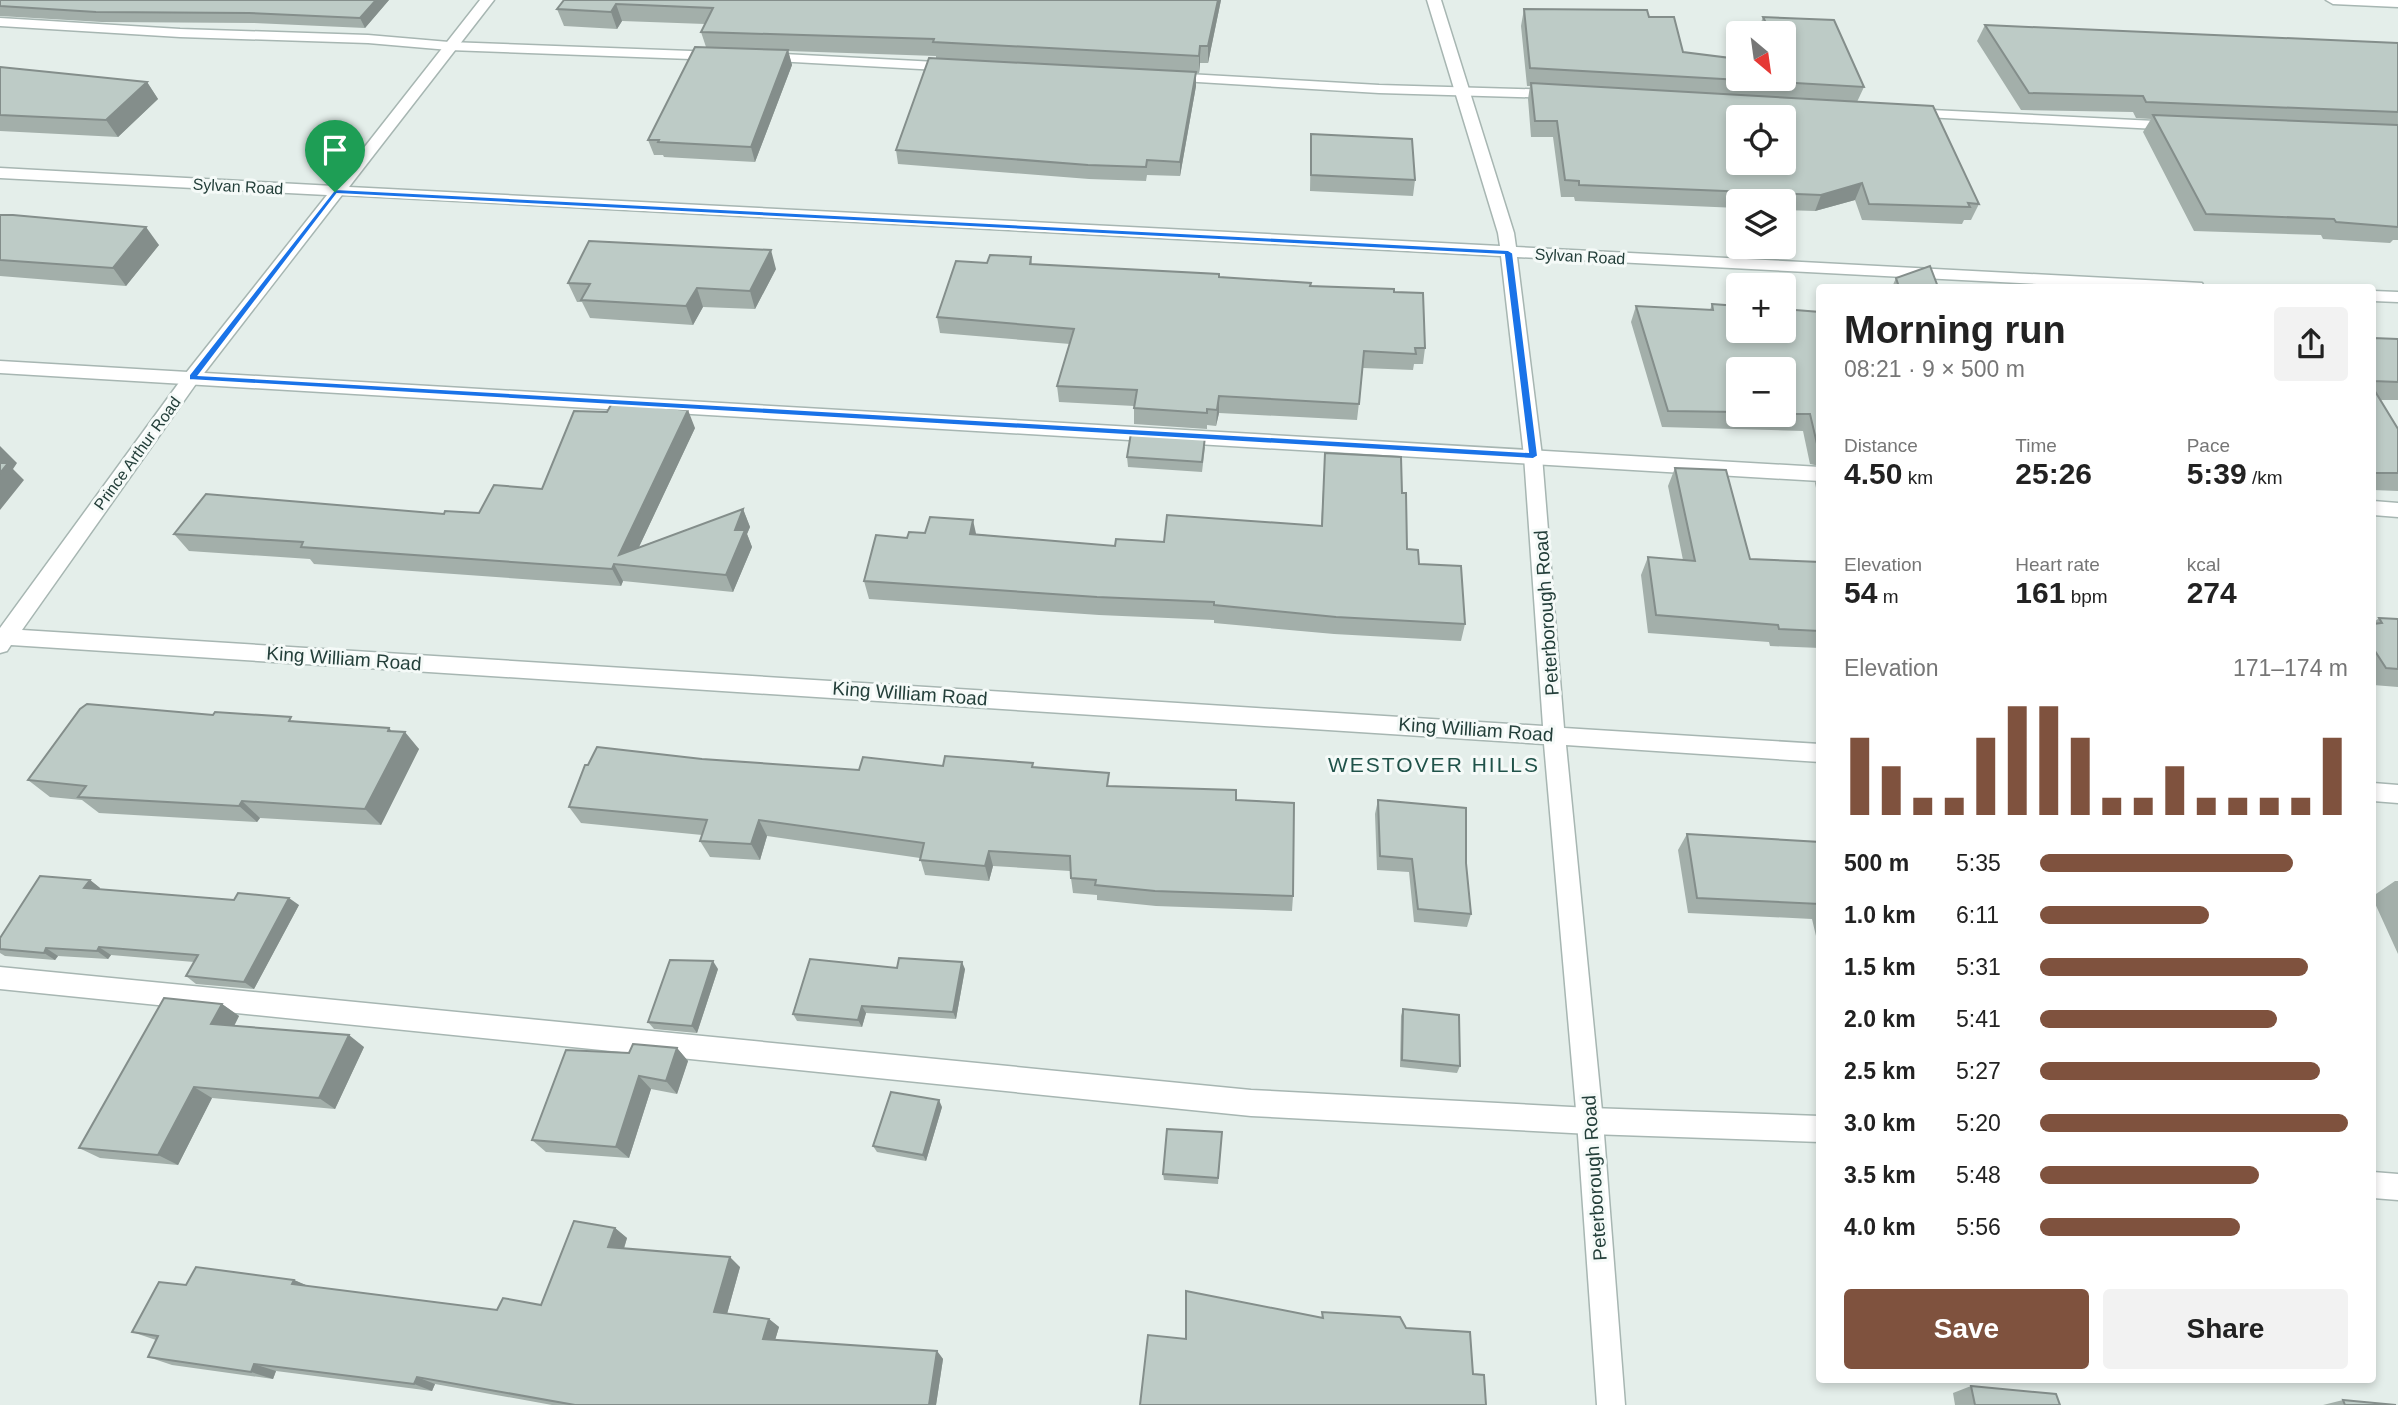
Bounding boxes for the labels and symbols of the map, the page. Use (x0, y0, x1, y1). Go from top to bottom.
north arrow (1726, 21, 1796, 91)
pin (305, 120, 365, 192)
street label: Sylvan Road (192, 176, 284, 197)
street label: Sylvan Road (1534, 246, 1626, 267)
street label: Prince Arthur Road (91, 394, 184, 513)
street label: Peterborough Road (1530, 530, 1563, 696)
street label: King William Road (266, 643, 422, 674)
street label: King William Road (832, 678, 988, 709)
street label: King William Road (1398, 714, 1554, 745)
district label: WESTOVER HILLS (1328, 753, 1540, 776)
street label: Peterborough Road (1578, 1095, 1611, 1261)

